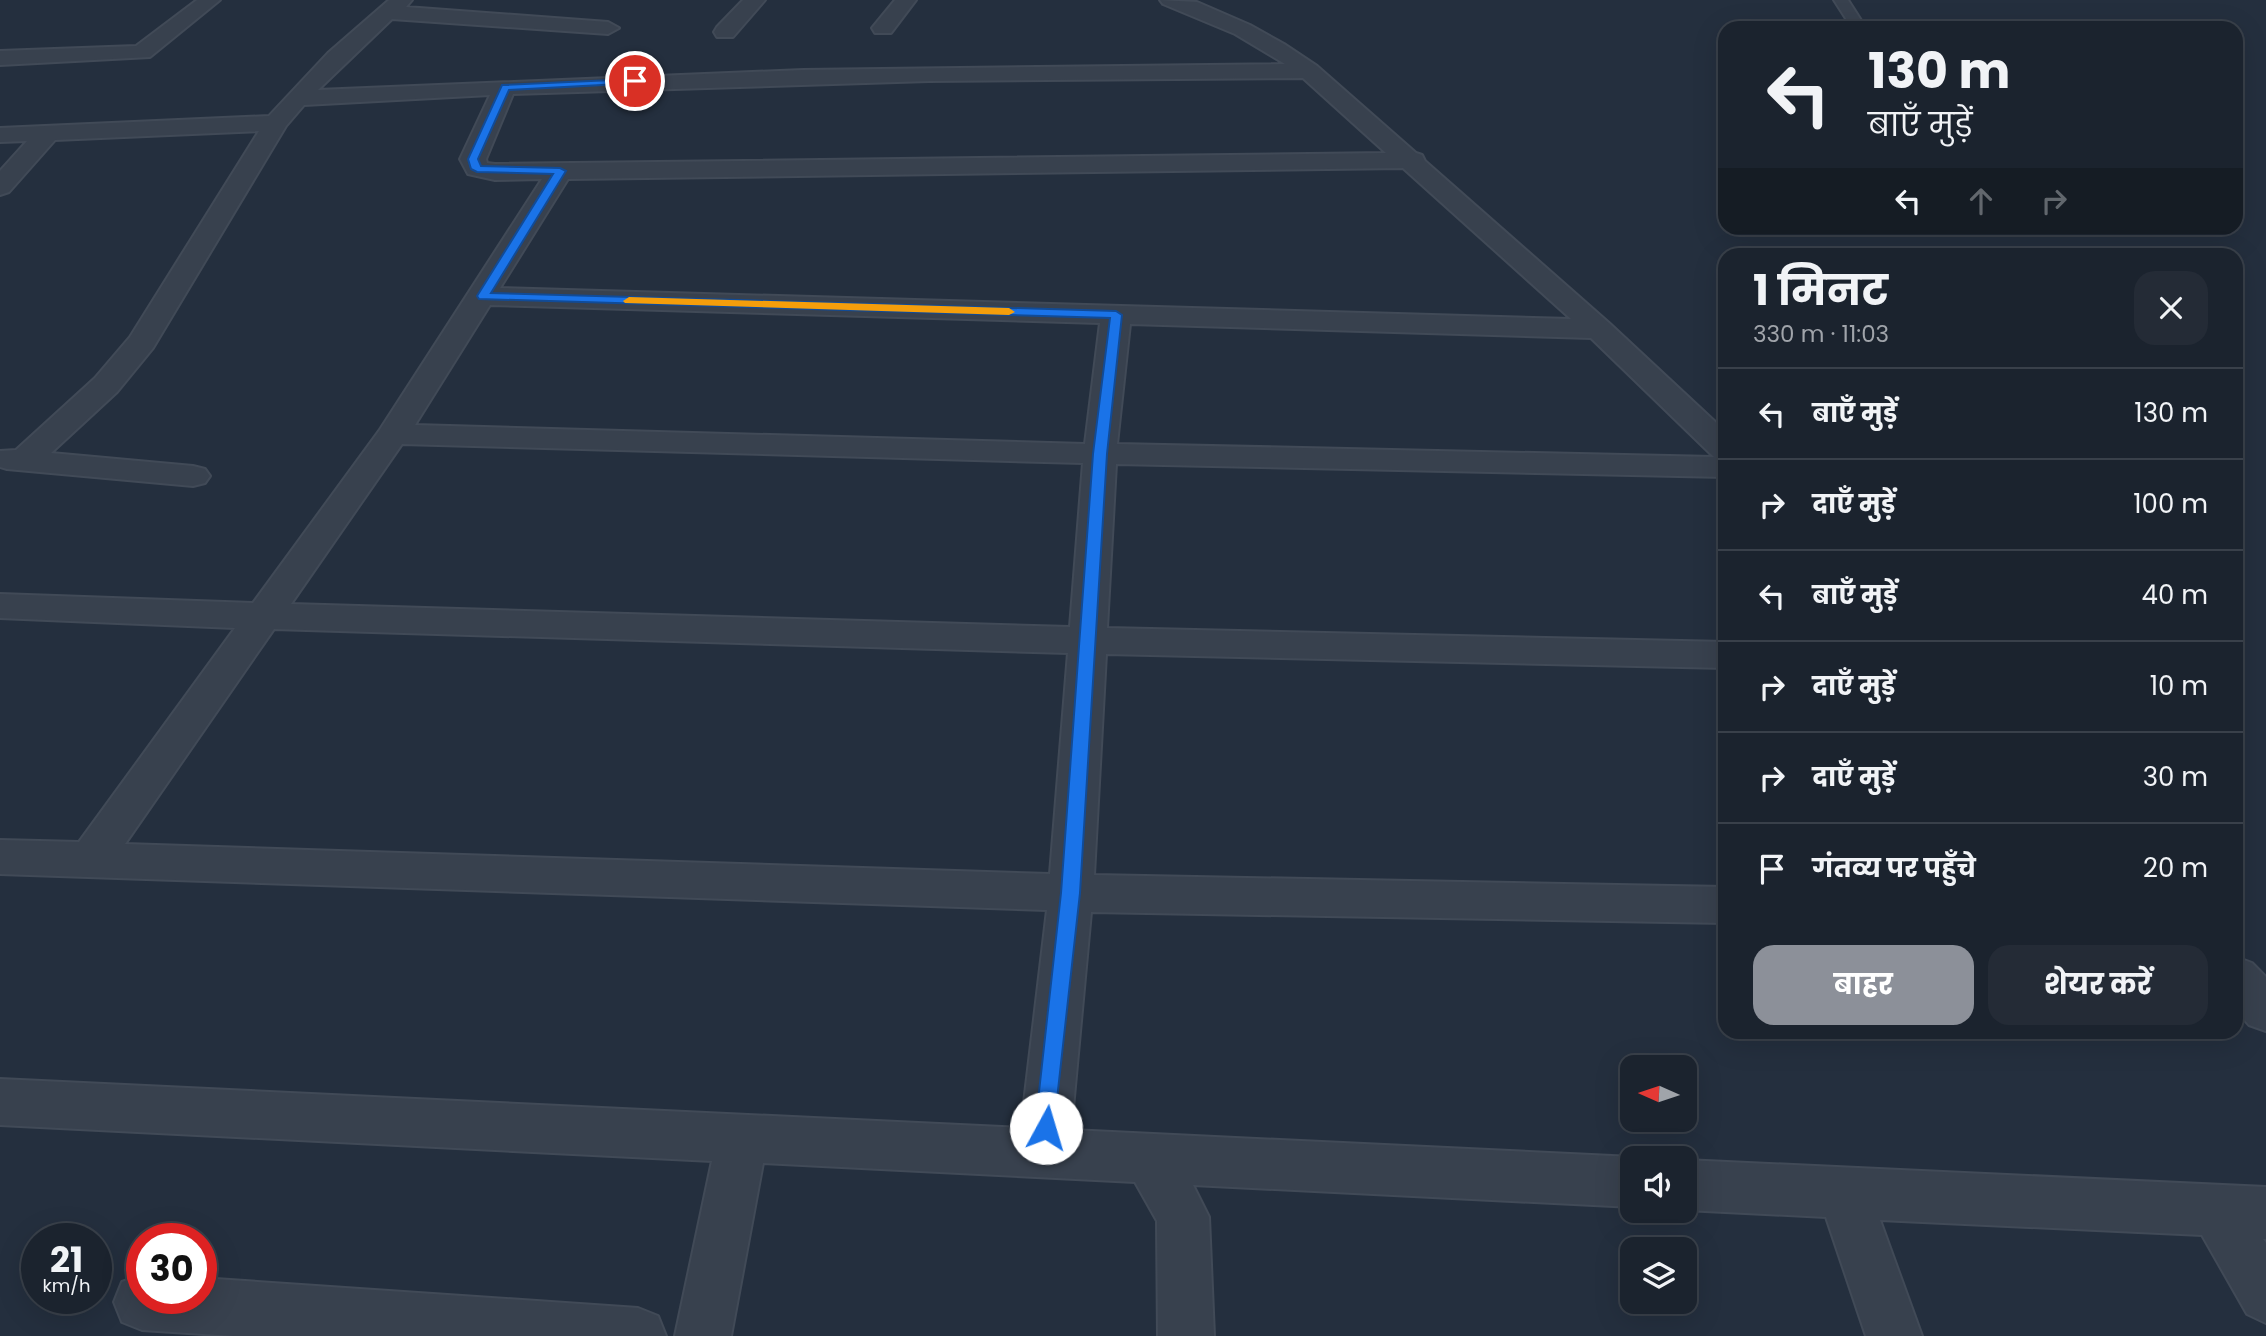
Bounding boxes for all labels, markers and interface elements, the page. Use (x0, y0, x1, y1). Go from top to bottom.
text: 130 m (1868, 37, 2010, 105)
icon: left (1753, 49, 1844, 140)
pin (605, 51, 665, 111)
icon: arrive (616, 62, 654, 100)
text: बाएँ मुड़ें (1868, 102, 1972, 147)
icon: left (1889, 182, 1927, 220)
icon: ahead (1962, 182, 2000, 220)
icon: right (2035, 182, 2073, 220)
text: 1 मिनट (1753, 261, 1888, 320)
button: close (2134, 271, 2208, 345)
text: 330 m · 11:03 (1753, 318, 1889, 350)
icon: left (1753, 395, 1791, 433)
text: बाएँ मुड़ें (1812, 395, 1897, 431)
text: 130 m (2134, 395, 2208, 431)
icon: right (1753, 486, 1791, 524)
text: दाएँ मुड़ें (1812, 486, 1895, 522)
text: 100 m (2133, 486, 2208, 522)
icon: left (1753, 577, 1791, 615)
text: बाएँ मुड़ें (1812, 577, 1897, 613)
text: 40 m (2142, 577, 2208, 613)
icon: right (1753, 668, 1791, 706)
text: दाएँ मुड़ें (1812, 668, 1895, 704)
text: 10 m (2150, 668, 2208, 704)
icon: right (1753, 759, 1791, 797)
text: दाएँ मुड़ें (1812, 759, 1895, 795)
text: 30 m (2143, 759, 2208, 795)
icon: arrive (1753, 850, 1791, 888)
text: गंतव्य पर पहुँचे (1812, 850, 1976, 886)
text: 20 m (2143, 850, 2208, 886)
button: बाहर (1753, 945, 1974, 1025)
button: शेयर करें (1988, 945, 2208, 1025)
north arrow (1620, 1055, 1698, 1132)
map controls (1620, 1055, 1697, 1314)
position arrow (1009, 1091, 1083, 1165)
button: sound (1620, 1146, 1697, 1223)
speed limit sign: 30 (126, 1223, 217, 1314)
text: 21 (50, 1235, 83, 1284)
button: layers (1620, 1237, 1697, 1314)
text: km/h (43, 1273, 90, 1298)

